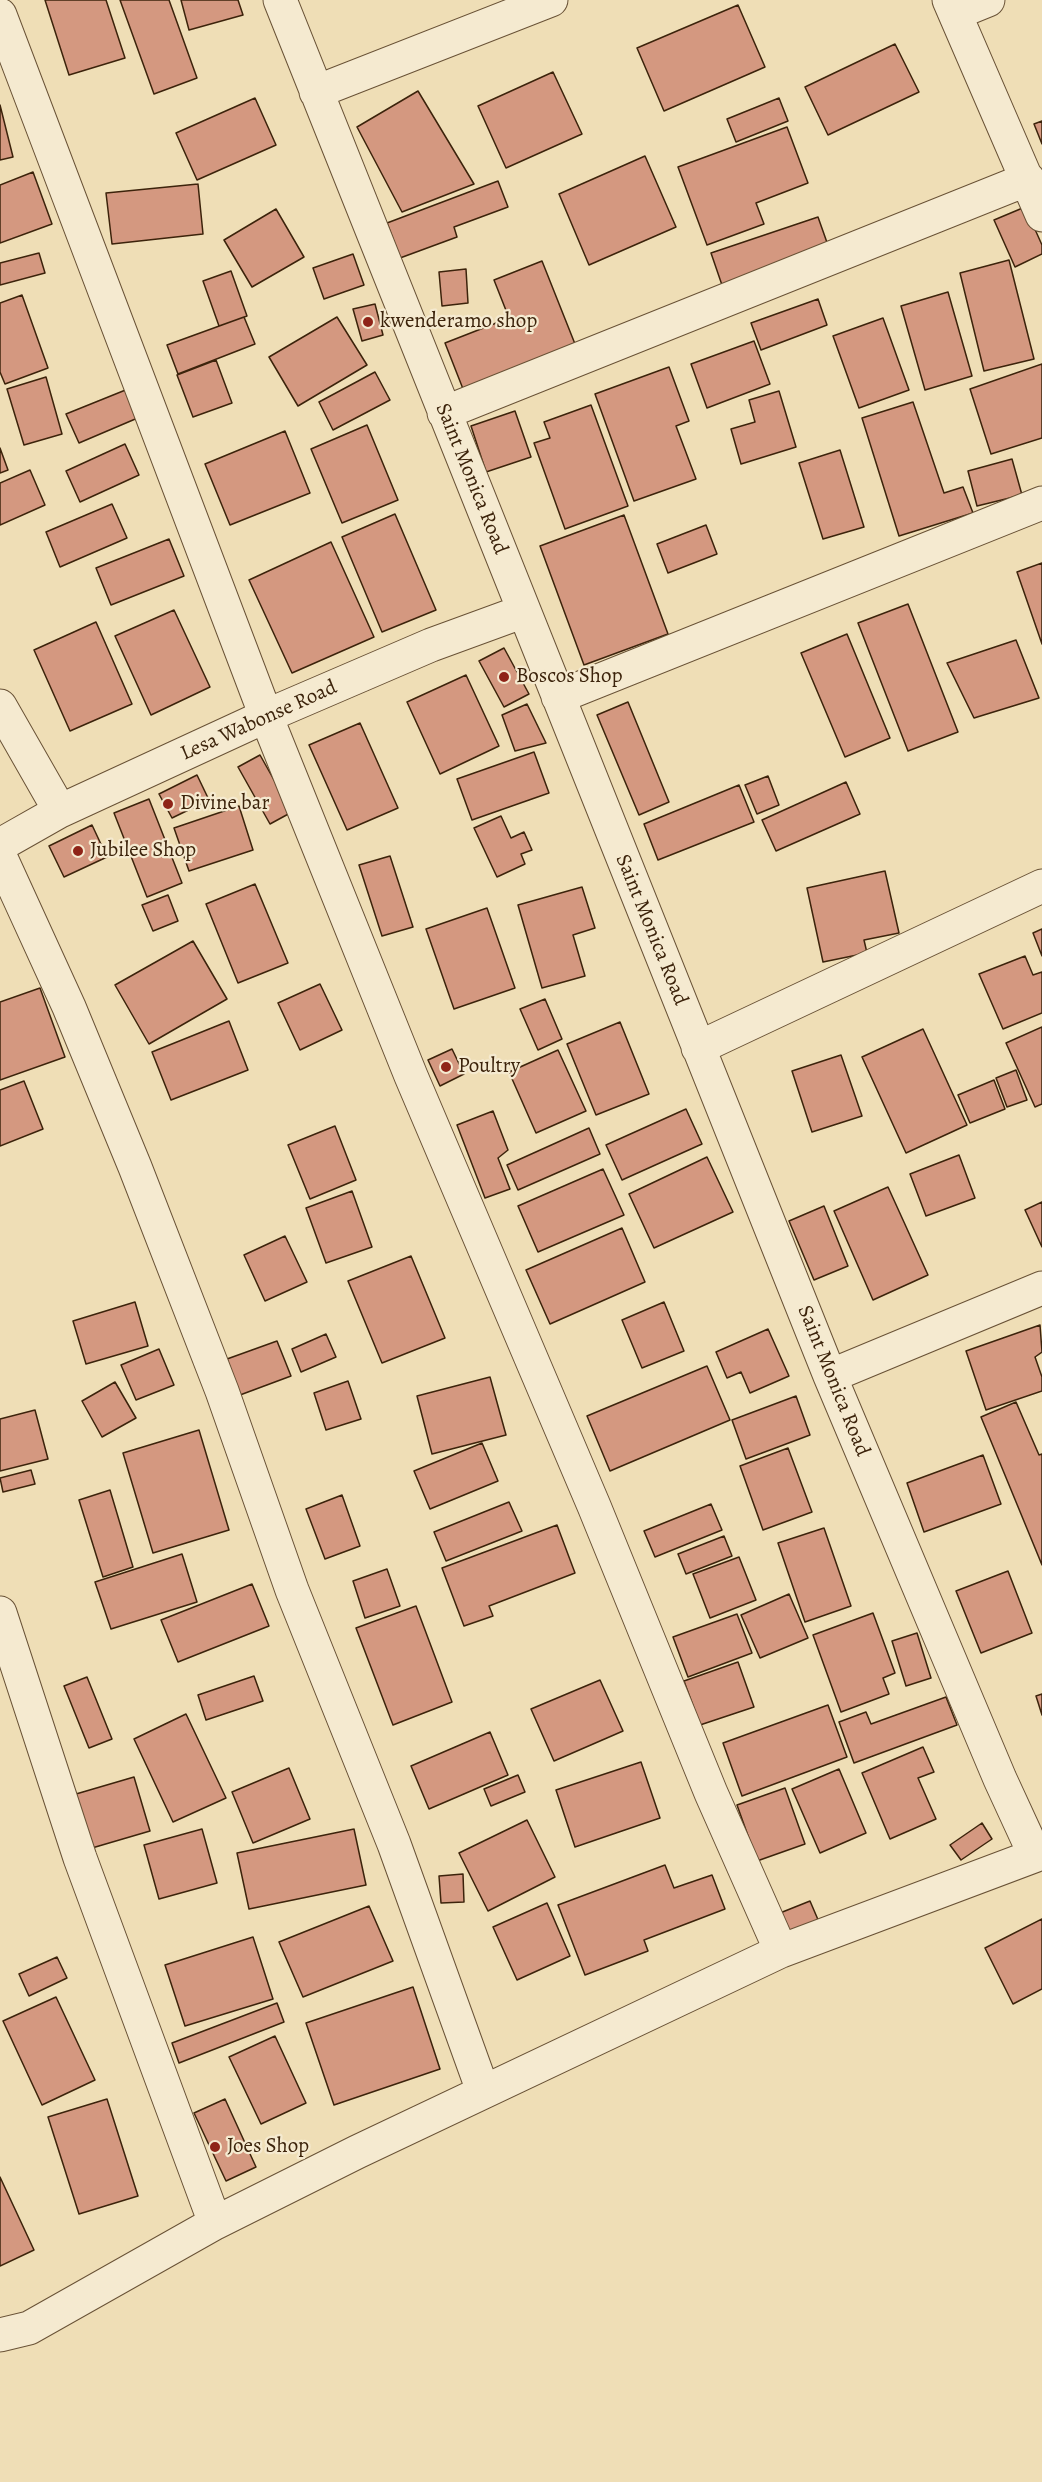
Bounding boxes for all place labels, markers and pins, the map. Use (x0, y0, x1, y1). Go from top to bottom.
place label: kwenderamo shop (380, 309, 537, 335)
marker: kwenderamo shop (361, 315, 375, 329)
place label: Boscos Shop (516, 664, 623, 690)
marker: Boscos Shop (497, 670, 511, 684)
place label: Divine bar (180, 791, 270, 817)
marker: Divine bar (161, 797, 175, 811)
place label: Jubilee Shop (90, 838, 196, 864)
marker: Jubilee Shop (71, 844, 85, 858)
place label: Poultry (458, 1054, 520, 1080)
marker: Poultry (439, 1060, 453, 1074)
place label: Joes Shop (227, 2134, 309, 2160)
marker: Joes Shop (208, 2140, 222, 2154)

